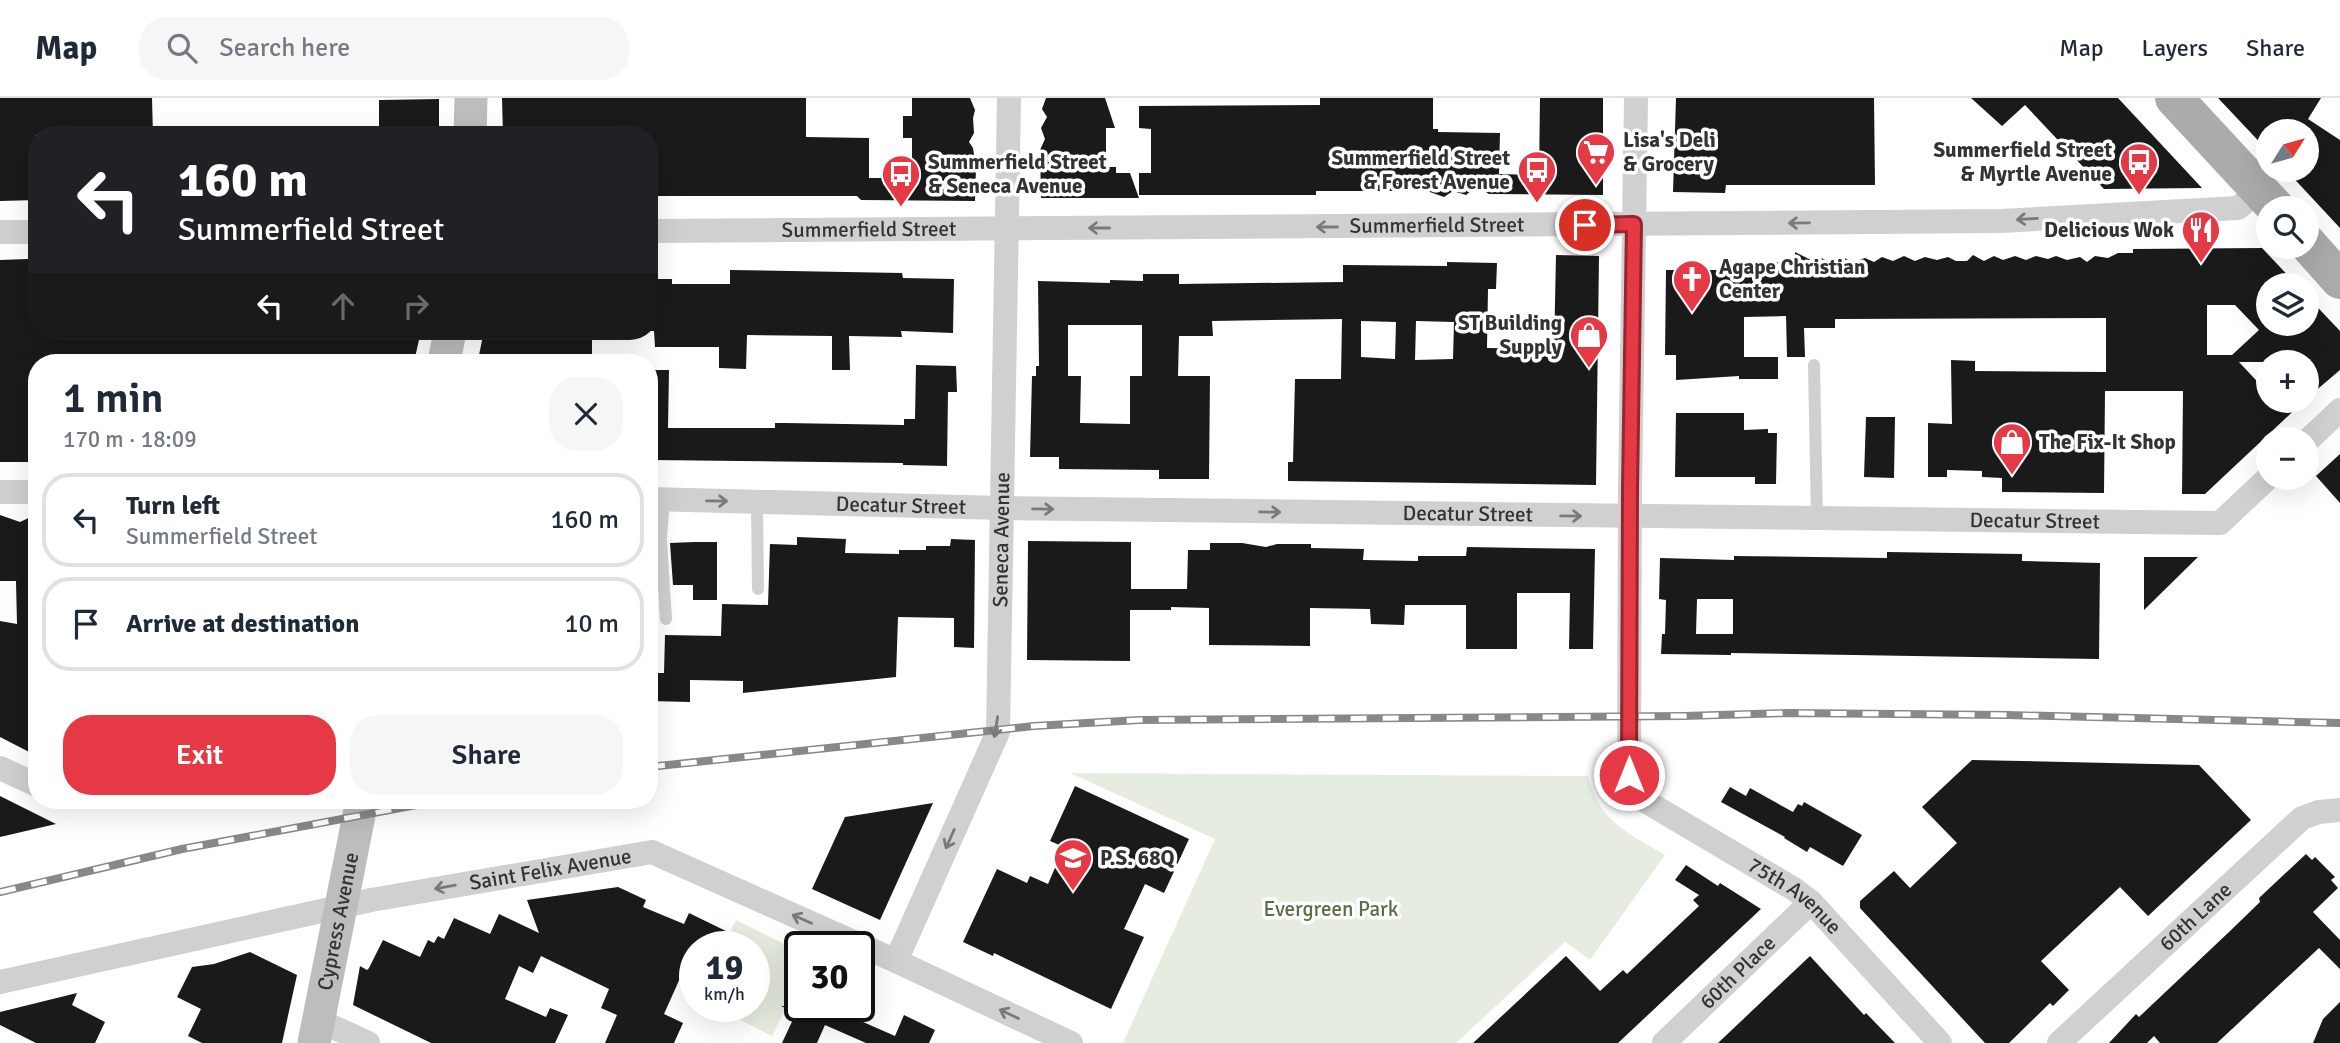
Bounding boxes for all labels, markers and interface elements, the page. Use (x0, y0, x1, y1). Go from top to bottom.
search box (139, 17, 629, 80)
text: Map (35, 28, 97, 69)
icon: search (163, 29, 201, 67)
text: Search here (219, 32, 350, 64)
text: Map (2059, 33, 2104, 63)
text: Layers (2142, 33, 2208, 63)
text: Share (2246, 33, 2305, 63)
north arrow (2256, 119, 2319, 182)
map controls (2256, 119, 2319, 490)
place label: Lisa's Deli & Grocery (1623, 127, 1716, 177)
supermarket icon: Lisa's Deli & Grocery (1575, 131, 1617, 186)
place label: Summerfield Street & Myrtle Avenue (1933, 137, 2112, 187)
bus stop icon: Summerfield Street & Myrtle Avenue (2118, 141, 2160, 196)
place label: Summerfield Street & Forest Avenue (1331, 145, 1510, 195)
place label: Summerfield Street & Seneca Avenue (928, 149, 1107, 199)
bus stop icon: Summerfield Street & Forest Avenue (1516, 149, 1558, 204)
text: 160 m (178, 150, 308, 210)
bus stop icon: Summerfield Street & Seneca Avenue (880, 153, 922, 208)
icon: left (63, 154, 154, 245)
pin (1555, 195, 1615, 255)
button: search (2256, 196, 2319, 259)
icon: arrive (1566, 206, 1604, 244)
restaurant icon: Delicious Wok (2180, 209, 2222, 264)
text: Summerfield Street (178, 210, 444, 249)
street label: Summerfield Street (1349, 212, 1524, 239)
one-way arrow (2015, 213, 2038, 226)
street label: Summerfield Street (781, 216, 957, 243)
one-way arrow (1788, 216, 1811, 229)
place label: Delicious Wok (2044, 217, 2174, 243)
one-way arrow (1315, 220, 1338, 233)
one-way arrow (1088, 221, 1111, 235)
place label: Agape Christian Center (1719, 254, 1865, 304)
church icon: Agape Christian Center (1671, 258, 1713, 313)
button: layers (2256, 273, 2319, 336)
icon: left (251, 287, 289, 325)
icon: ahead (324, 287, 362, 325)
icon: right (397, 287, 435, 325)
place label: ST Building Supply (1458, 310, 1563, 360)
shop icon: ST Building Supply (1568, 314, 1610, 369)
button: + (2256, 350, 2319, 413)
text: 1 min (63, 373, 164, 424)
button: close (549, 377, 623, 451)
shop icon: The Fix-It Shop (1991, 421, 2033, 476)
text: 170 m · 18:09 (63, 425, 197, 454)
button: − (2256, 427, 2319, 490)
place label: The Fix-It Shop (2039, 429, 2176, 455)
street label: Seneca Avenue (987, 472, 1016, 607)
text: Turn left (126, 490, 220, 522)
street label: Decatur Street (835, 491, 966, 520)
one-way arrow (706, 494, 729, 507)
street label: Decatur Street (1402, 500, 1533, 528)
icon: left (67, 501, 105, 539)
one-way arrow (1031, 502, 1054, 515)
text: 160 m (550, 504, 619, 536)
one-way arrow (1259, 505, 1282, 519)
street label: Decatur Street (1969, 507, 2100, 535)
one-way arrow (1560, 509, 1583, 523)
text: Summerfield Street (126, 522, 317, 551)
icon: arrive (67, 605, 105, 643)
text: Arrive at destination (126, 608, 359, 640)
text: 10 m (564, 608, 619, 640)
button: Exit (63, 715, 336, 795)
button: Share (350, 715, 623, 795)
one-way arrow (989, 715, 1002, 738)
position arrow (1592, 738, 1666, 812)
one-way arrow (943, 828, 956, 849)
school or university icon: P.S. 68Q (1052, 837, 1094, 892)
street label: Saint Felix Avenue (467, 843, 633, 896)
place label: P.S. 68Q (1100, 845, 1175, 871)
street label: Cypress Avenue (312, 850, 364, 993)
street label: 75th Avenue (1743, 852, 1847, 940)
street label: 60th Lane (2154, 877, 2237, 957)
one-way arrow (434, 881, 457, 894)
park label: Evergreen Park (1264, 896, 1399, 922)
one-way arrow (792, 912, 813, 925)
street label: 60th Place (1694, 930, 1781, 1015)
speed limit sign: 30 (784, 931, 875, 1022)
text: 19 (706, 946, 743, 989)
text: km/h (704, 983, 745, 1005)
one-way arrow (999, 1007, 1020, 1020)

